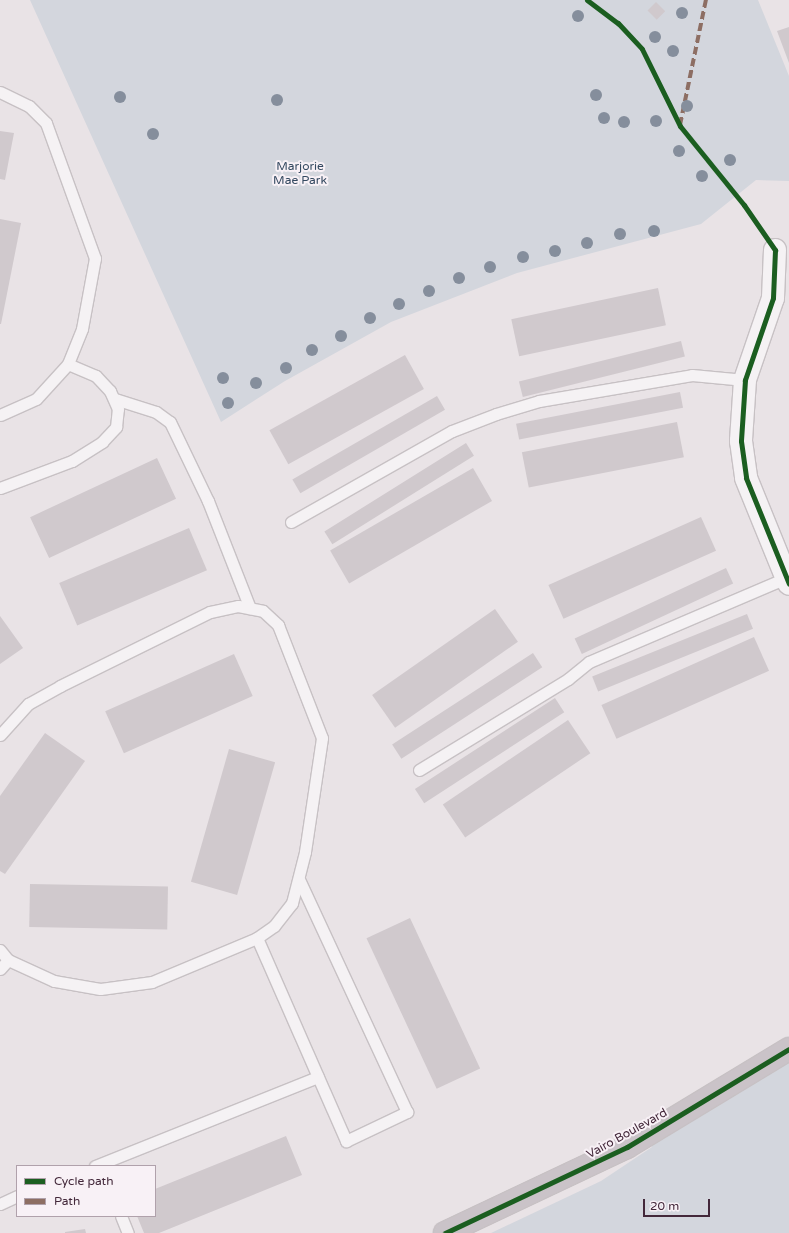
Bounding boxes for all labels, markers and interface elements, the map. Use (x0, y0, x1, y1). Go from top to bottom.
park label: Marjorie Mae Park (273, 160, 327, 188)
street label: Vairo Boulevard (584, 1106, 670, 1162)
legend (16, 1165, 156, 1217)
text: Cycle path (54, 1174, 113, 1188)
scale bar (645, 1191, 712, 1217)
text: Path (54, 1194, 80, 1208)
text: 20 m (650, 1199, 679, 1213)

